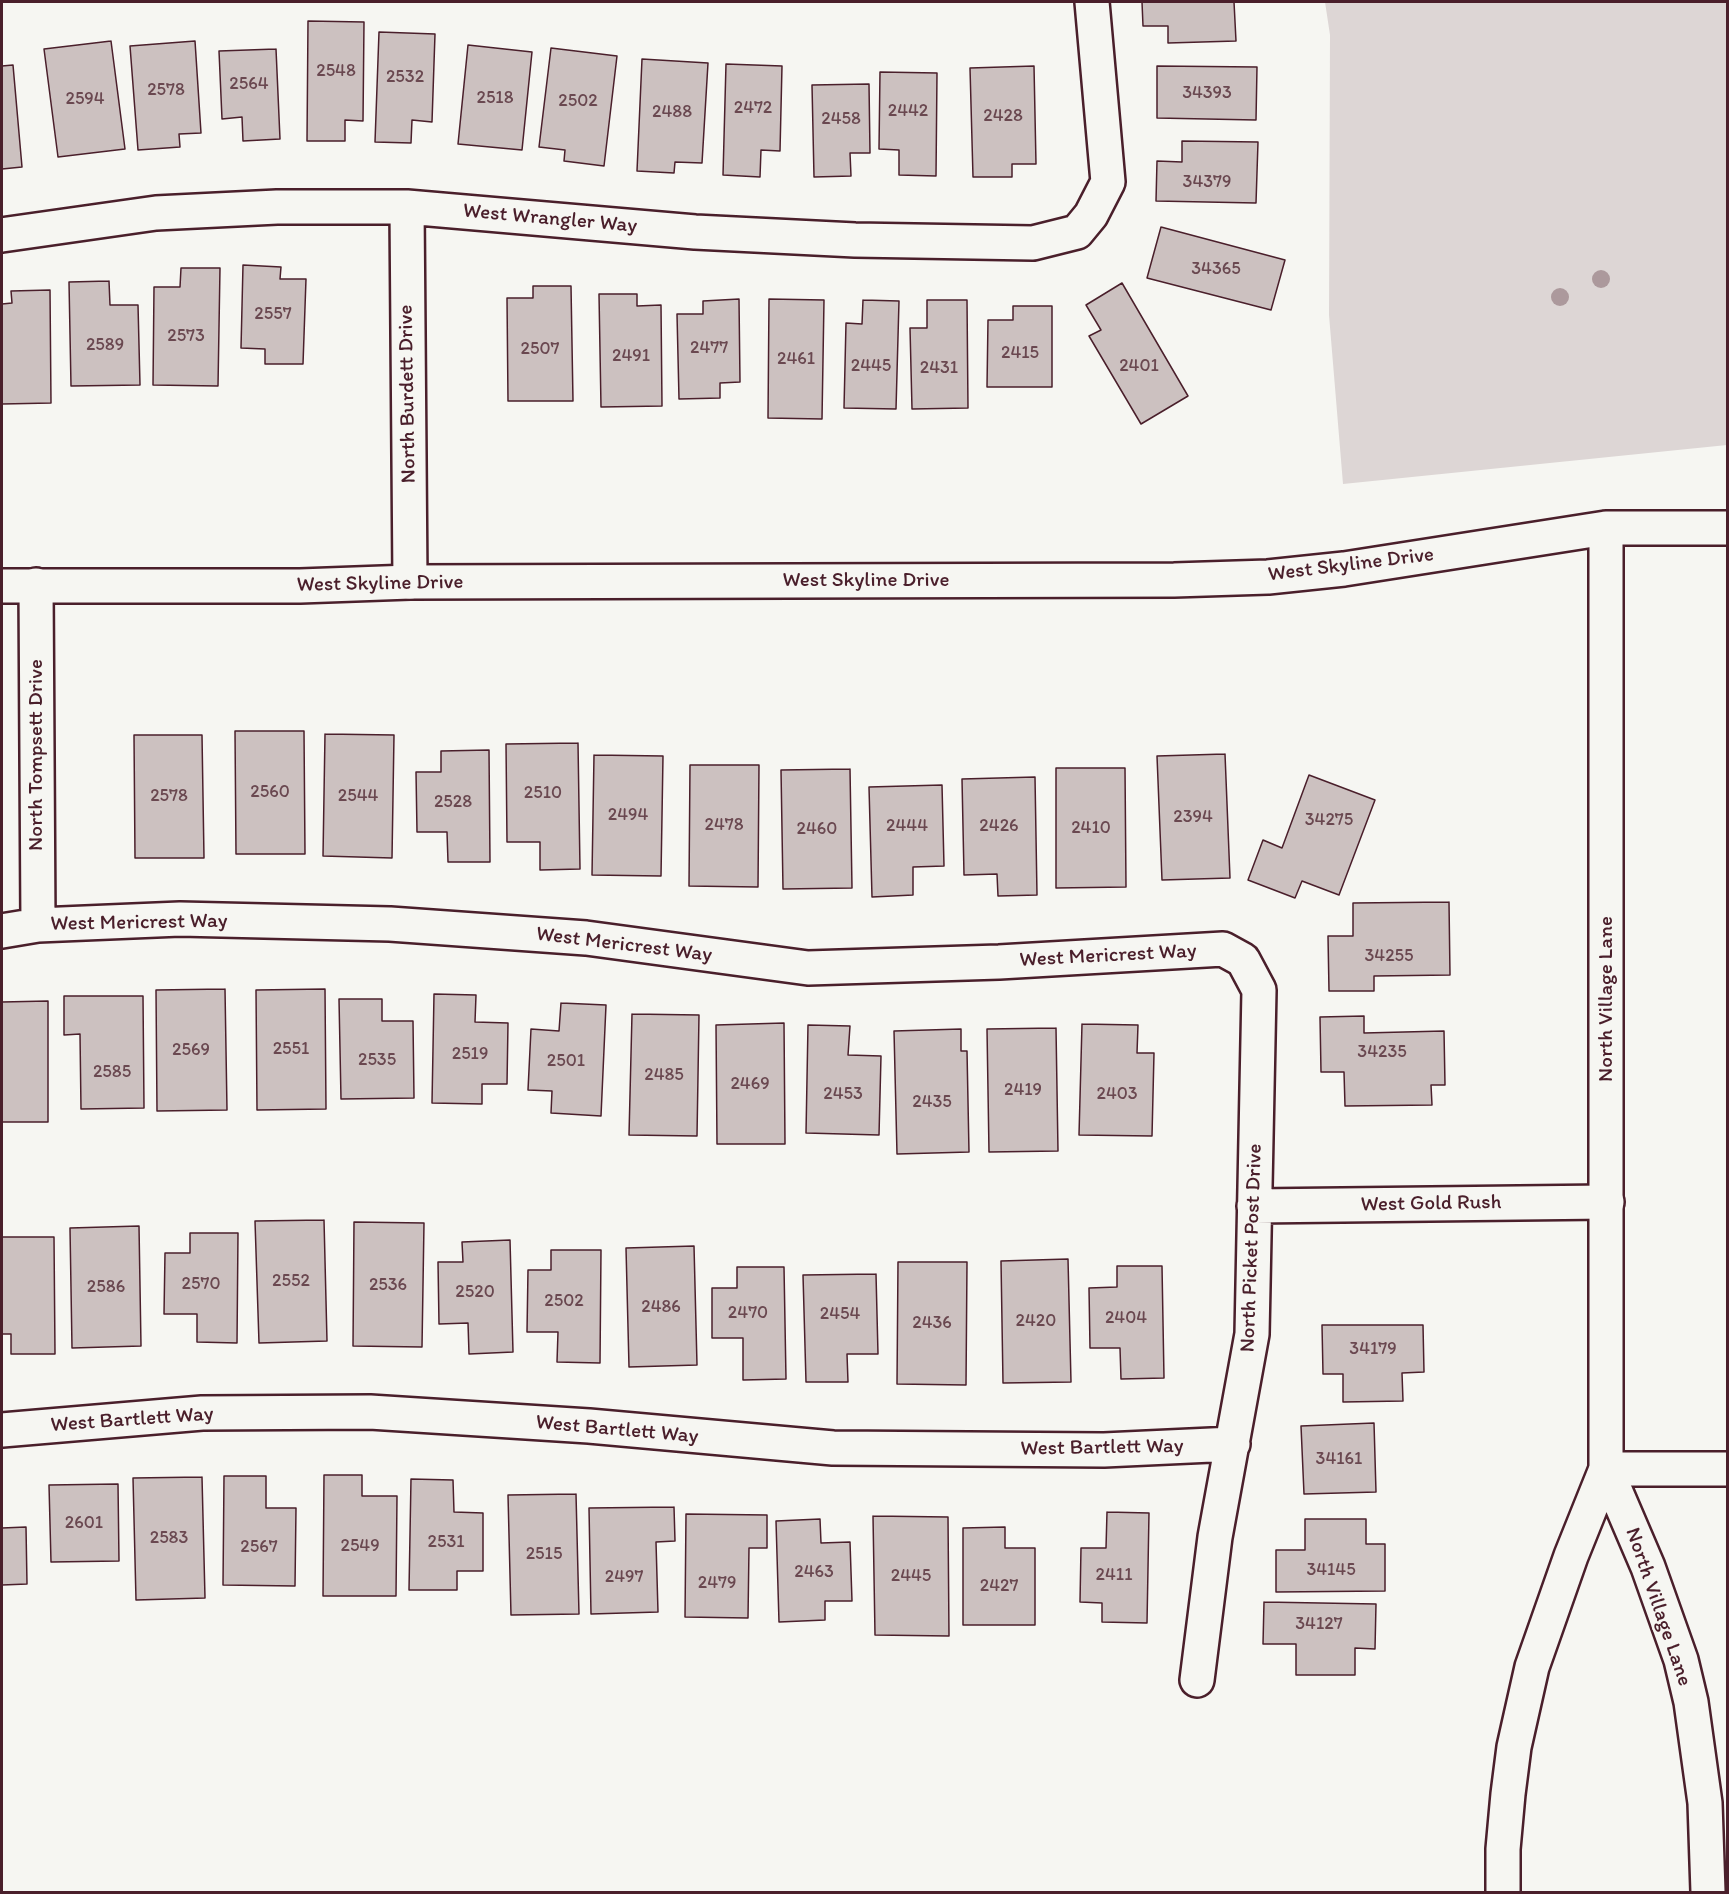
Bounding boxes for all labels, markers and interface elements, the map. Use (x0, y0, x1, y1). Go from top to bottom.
house number: 2548 (316, 60, 356, 82)
house number: 2532 (386, 66, 424, 88)
house number: 2564 (229, 73, 269, 95)
house number: 2578 (147, 79, 185, 101)
house number: 34393 (1182, 82, 1232, 104)
house number: 2518 (476, 87, 514, 109)
house number: 2594 (65, 88, 105, 110)
house number: 2502 (558, 90, 598, 112)
house number: 2472 (734, 97, 772, 119)
house number: 2442 (888, 100, 928, 122)
house number: 2488 (652, 101, 692, 123)
house number: 2428 (983, 105, 1023, 127)
house number: 2458 (821, 108, 861, 130)
house number: 34379 (1183, 171, 1231, 193)
street label: West Wrangler Way (462, 199, 638, 239)
house number: 34365 (1191, 258, 1241, 280)
house number: 2557 (254, 303, 292, 325)
street label: North Burdett Drive (394, 304, 422, 484)
house number: 2573 (167, 325, 205, 347)
house number: 2589 (86, 334, 124, 356)
house number: 2477 (690, 337, 728, 359)
house number: 2507 (521, 338, 559, 360)
house number: 2415 (1001, 342, 1039, 364)
house number: 2491 (612, 345, 650, 367)
house number: 2461 (777, 348, 815, 370)
house number: 2445 (851, 355, 891, 377)
house number: 2401 (1119, 355, 1159, 377)
house number: 2431 (920, 357, 958, 379)
street label: West Skyline Drive (1267, 542, 1435, 588)
street label: West Skyline Drive (783, 568, 949, 594)
street label: West Skyline Drive (296, 570, 464, 598)
street label: North Tompsett Drive (24, 659, 50, 851)
house number: 2560 (250, 781, 290, 803)
house number: 2510 (524, 782, 562, 804)
house number: 2578 (150, 785, 188, 807)
house number: 2544 (338, 785, 378, 807)
house number: 2528 (434, 791, 472, 813)
house number: 2494 (608, 804, 648, 826)
house number: 2394 (1173, 806, 1213, 828)
house number: 34275 (1305, 809, 1353, 831)
house number: 2478 (704, 814, 744, 836)
house number: 2444 (886, 815, 928, 837)
house number: 2426 (979, 815, 1019, 837)
house number: 2410 (1071, 817, 1111, 839)
house number: 2460 (797, 818, 837, 840)
street label: West Mericrest Way (50, 909, 228, 937)
street label: North Village Lane (1594, 916, 1620, 1082)
street label: West Mericrest Way (535, 922, 713, 968)
street label: West Mericrest Way (1019, 939, 1197, 973)
house number: 34255 (1365, 945, 1413, 967)
house number: 2551 (273, 1038, 309, 1060)
house number: 2569 (172, 1039, 210, 1061)
house number: 34235 (1357, 1041, 1407, 1063)
house number: 2519 (452, 1043, 488, 1065)
house number: 2535 (358, 1049, 396, 1071)
house number: 2501 (547, 1050, 585, 1072)
house number: 2585 (93, 1061, 131, 1083)
house number: 2485 (644, 1064, 684, 1086)
house number: 2469 (730, 1073, 770, 1095)
house number: 2419 (1004, 1079, 1042, 1101)
house number: 2453 (823, 1083, 863, 1105)
house number: 2403 (1096, 1083, 1138, 1105)
house number: 2435 (912, 1091, 952, 1113)
street label: North Picket Post Drive (1236, 1143, 1268, 1353)
street label: West Gold Rush (1360, 1190, 1502, 1218)
house number: 2552 (272, 1270, 310, 1292)
house number: 2570 (182, 1273, 220, 1295)
house number: 2536 (369, 1274, 407, 1296)
house number: 2586 (87, 1276, 125, 1298)
house number: 2520 (455, 1281, 495, 1303)
house number: 2502 (544, 1290, 584, 1312)
house number: 2486 (641, 1296, 681, 1318)
house number: 2470 (728, 1302, 768, 1324)
house number: 2454 (820, 1303, 860, 1325)
house number: 2404 (1105, 1307, 1147, 1329)
house number: 2420 (1016, 1310, 1056, 1332)
house number: 2436 (912, 1312, 952, 1334)
house number: 34179 (1349, 1338, 1397, 1360)
street label: West Bartlett Way (50, 1402, 214, 1438)
street label: West Bartlett Way (535, 1410, 699, 1450)
street label: West Bartlett Way (1020, 1434, 1184, 1462)
house number: 34161 (1316, 1448, 1362, 1470)
house number: 2601 (65, 1512, 103, 1534)
street label: North Village Lane (1619, 1524, 1697, 1690)
house number: 2583 (150, 1527, 188, 1549)
house number: 2531 (427, 1531, 465, 1553)
house number: 2549 (340, 1535, 380, 1557)
house number: 2567 (240, 1536, 278, 1558)
house number: 2515 (526, 1543, 562, 1565)
house number: 34145 (1306, 1559, 1356, 1581)
house number: 2463 (794, 1561, 834, 1583)
house number: 2411 (1096, 1564, 1132, 1586)
house number: 2445 (891, 1565, 931, 1587)
house number: 2497 (605, 1566, 643, 1588)
house number: 2479 (698, 1572, 736, 1594)
house number: 2427 (980, 1575, 1018, 1597)
house number: 34127 (1295, 1613, 1343, 1635)

